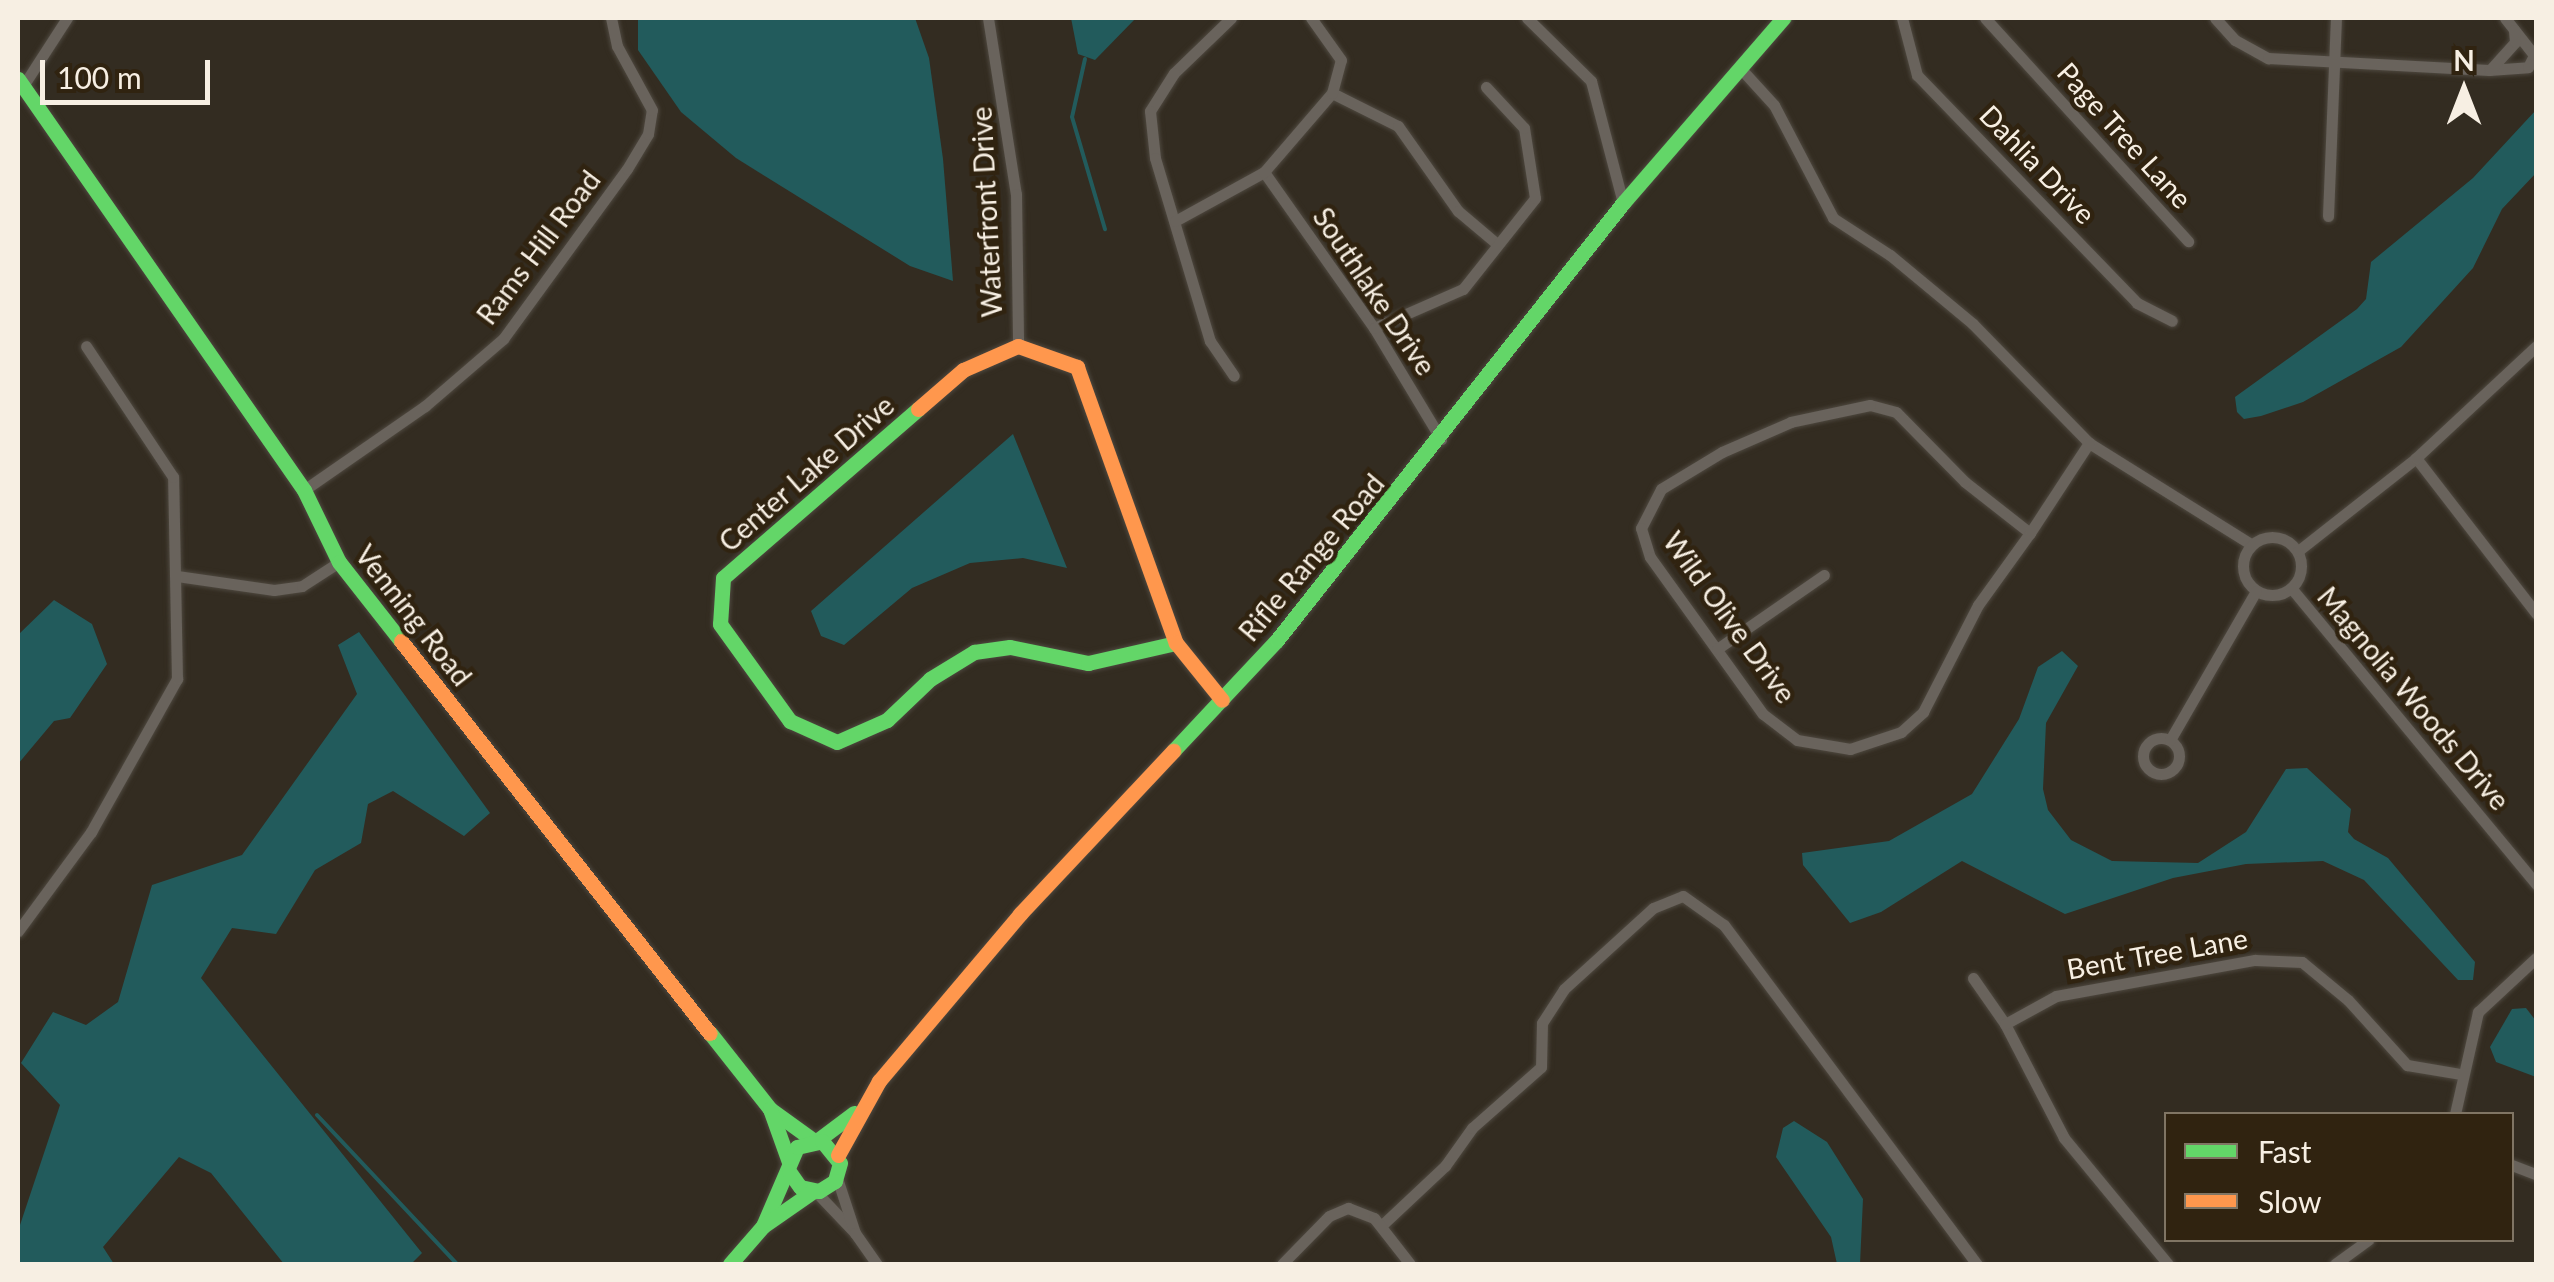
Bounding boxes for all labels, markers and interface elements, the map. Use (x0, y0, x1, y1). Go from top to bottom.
scale bar (45, 40, 215, 102)
north arrow (2414, 40, 2514, 140)
text: N (2453, 43, 2475, 77)
street label: Page Tree Lane (2051, 55, 2199, 215)
text: 100 m (57, 59, 142, 95)
street label: Dahlia Drive (1973, 98, 2103, 230)
street label: Waterfront Drive (964, 106, 1008, 318)
street label: Rams Hill Road (469, 163, 607, 331)
street label: Southlake Drive (1307, 201, 1443, 381)
street label: Center Lake Drive (712, 388, 900, 558)
street label: Rifle Range Road (1231, 467, 1391, 647)
street label: Wild Olive Drive (1657, 525, 1803, 709)
street label: Venning Road (349, 538, 479, 692)
street label: Magnolia Woods Drive (2311, 580, 2517, 816)
street label: Bent Tree Lane (2064, 920, 2250, 986)
legend (2164, 1112, 2514, 1242)
text: Fast (2258, 1133, 2312, 1169)
text: Slow (2258, 1183, 2321, 1219)

